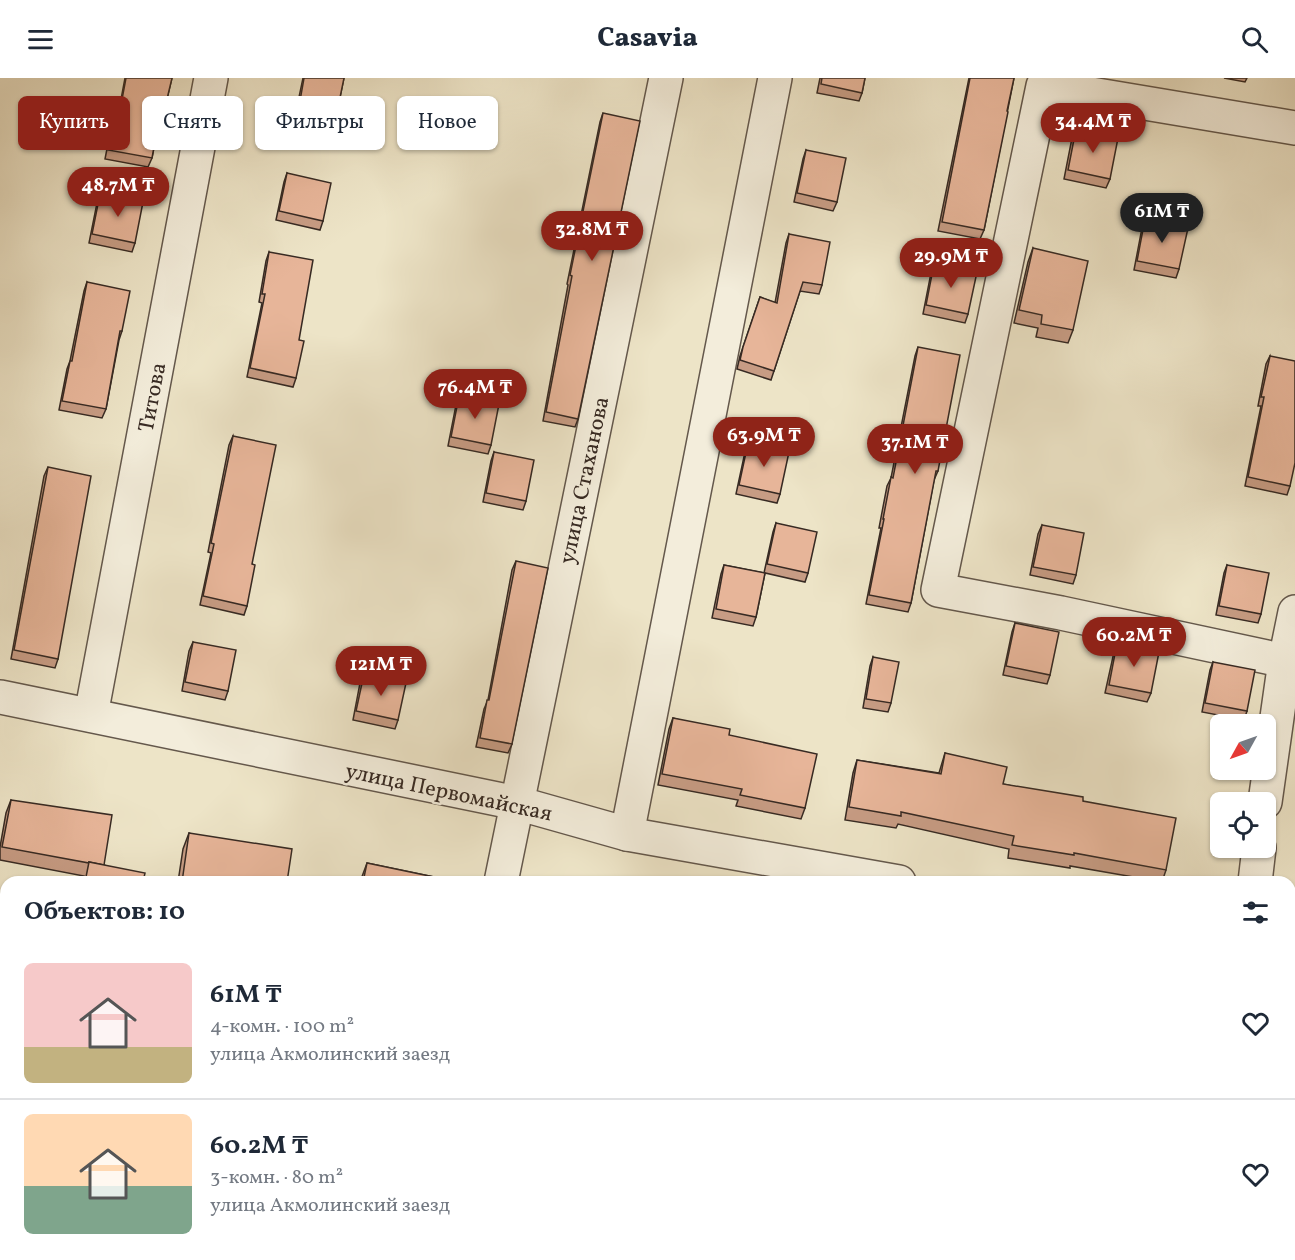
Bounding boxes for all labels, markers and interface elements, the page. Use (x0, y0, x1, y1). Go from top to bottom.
text: Casavia (597, 20, 698, 58)
icon: menu (24, 23, 57, 56)
icon: search (1238, 23, 1271, 56)
chip: Купить (18, 96, 130, 150)
chip: Снять (142, 96, 243, 150)
chip: Фильтры (255, 96, 385, 150)
chip: Новое (397, 96, 498, 150)
pin: 34.4M ₸ (1038, 103, 1148, 154)
text: 34.4M ₸ (1055, 108, 1131, 136)
pin: 48.7M ₸ (63, 167, 173, 218)
text: 48.7M ₸ (81, 172, 155, 200)
pin: 61M ₸ (1120, 193, 1204, 244)
text: 61M ₸ (1134, 198, 1190, 226)
pin: 32.8M ₸ (537, 211, 647, 262)
text: 32.8M ₸ (555, 216, 629, 244)
pin: 29.9M ₸ (896, 238, 1006, 289)
text: 29.9M ₸ (914, 243, 988, 271)
street label: Титова (132, 360, 175, 435)
pin: 76.4M ₸ (420, 369, 530, 420)
text: 76.4M ₸ (438, 374, 512, 402)
street label: улица Стаханова (553, 394, 618, 567)
pin: 63.9M ₸ (709, 417, 819, 468)
text: 63.9M ₸ (727, 422, 801, 450)
pin: 37.1M ₸ (860, 424, 970, 475)
text: 37.1M ₸ (881, 429, 949, 457)
pin: 60.2M ₸ (1079, 617, 1189, 668)
text: 60.2M ₸ (1096, 622, 1172, 650)
pin: 121M ₸ (332, 646, 430, 697)
text: 121M ₸ (350, 651, 412, 679)
north arrow (1210, 714, 1276, 780)
map controls (1210, 714, 1276, 858)
street label: улица Первомайская (342, 756, 555, 831)
button: locate (1210, 792, 1276, 858)
text: Объектов: 10 (24, 894, 185, 930)
icon: filters (1239, 896, 1272, 929)
text: 61M ₸ (210, 977, 282, 1013)
icon: home (72, 987, 144, 1059)
icon: heart (1239, 1007, 1272, 1040)
text: 4-комн. · 100 m² (210, 1013, 354, 1041)
text: улица Акмолинский заезд (210, 1041, 450, 1069)
text: 60.2M ₸ (210, 1128, 309, 1164)
icon: home (72, 1138, 144, 1210)
icon: heart (1239, 1158, 1272, 1191)
text: 3-комн. · 80 m² (210, 1164, 343, 1192)
text: улица Акмолинский заезд (210, 1192, 450, 1220)

